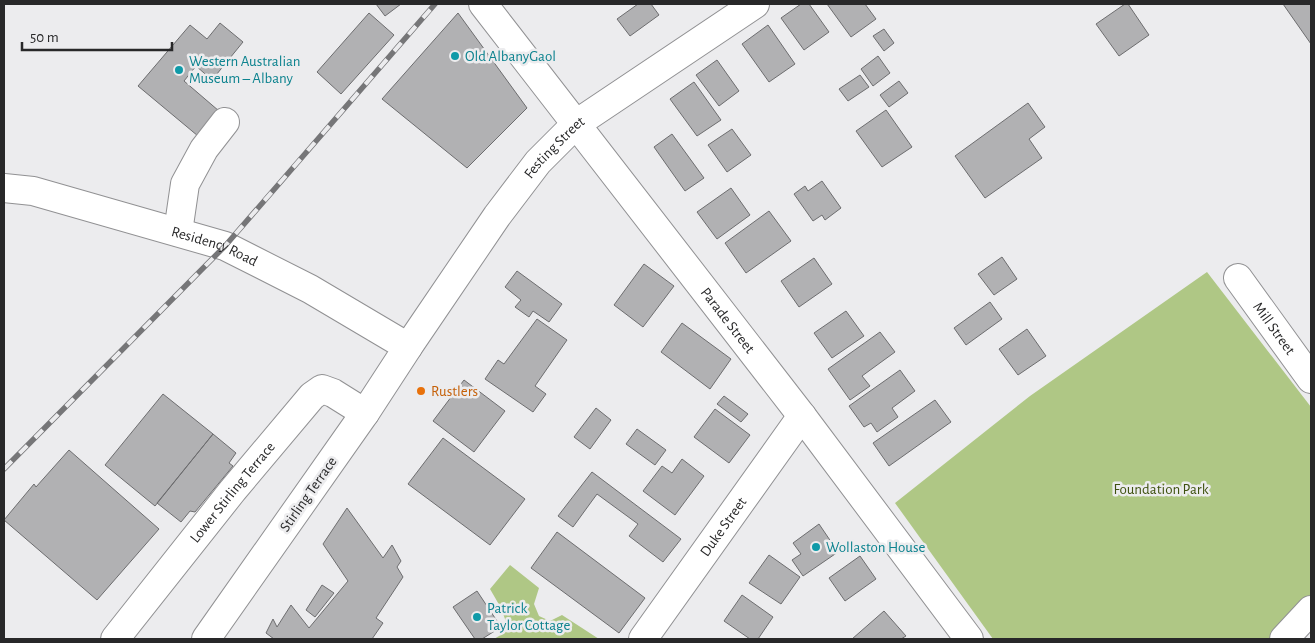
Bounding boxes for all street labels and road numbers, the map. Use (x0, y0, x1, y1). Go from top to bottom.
street label: Festing Street (521, 114, 587, 181)
street label: Residency Road (170, 224, 260, 269)
street label: Parade Street (698, 285, 758, 356)
street label: Mill Street (1250, 300, 1298, 358)
street label: Lower Stirling Terrace (187, 439, 278, 546)
street label: Stirling Terrace (277, 454, 340, 534)
street label: Duke Street (697, 494, 750, 559)

